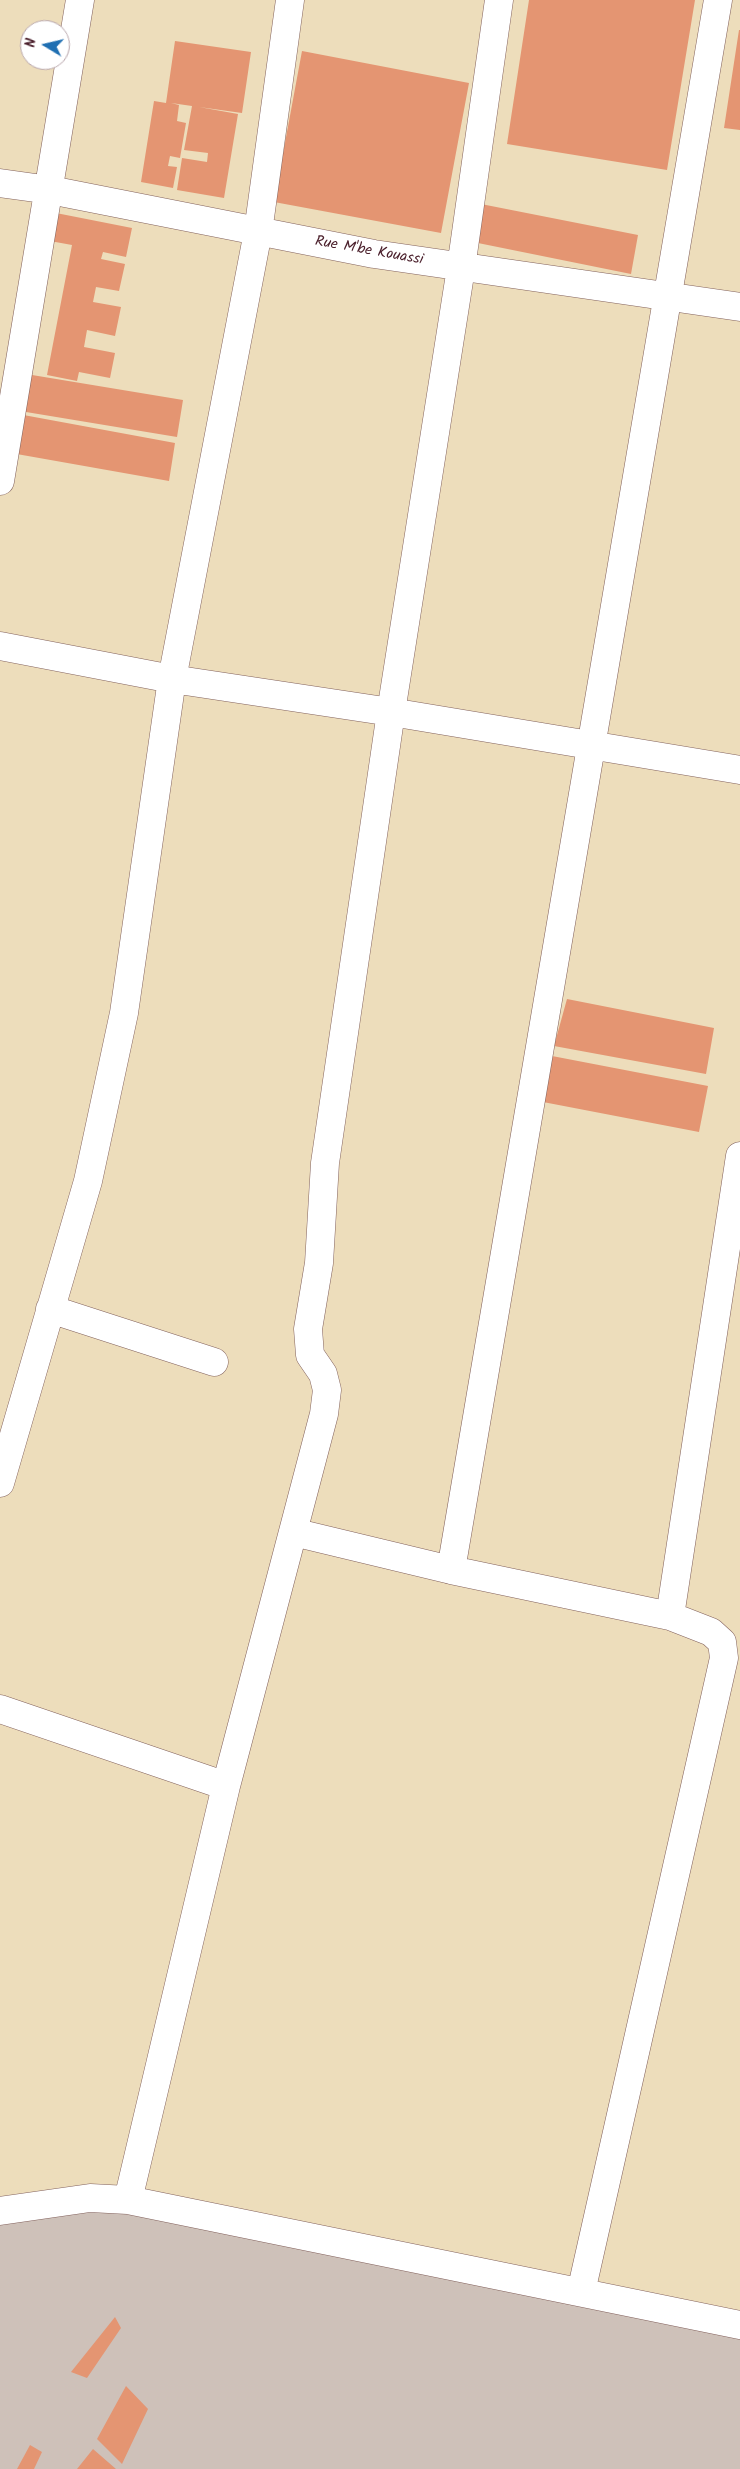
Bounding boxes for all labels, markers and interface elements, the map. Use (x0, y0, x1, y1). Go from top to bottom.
north arrow (20, 20, 70, 70)
text: N (20, 37, 43, 49)
street label: Rue M'be Kouassi (313, 234, 425, 270)

